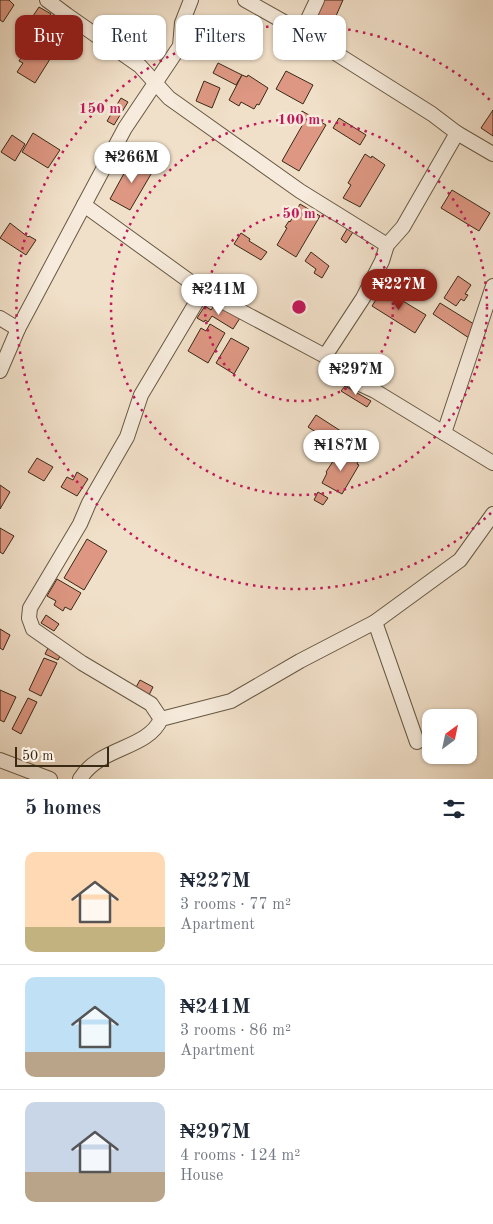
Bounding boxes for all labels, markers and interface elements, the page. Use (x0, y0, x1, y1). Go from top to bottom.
chip: Buy (15, 15, 83, 60)
chip: Rent (93, 15, 166, 60)
chip: Filters (176, 15, 263, 60)
chip: New (273, 15, 346, 60)
text: 150 m (79, 102, 121, 117)
text: 100 m (278, 113, 320, 128)
pin: ₦266M (97, 142, 167, 184)
text: ₦266M (105, 150, 159, 166)
text: 50 m (282, 207, 316, 222)
pin: ₦227M (364, 268, 434, 311)
pin: ₦241M (184, 274, 254, 316)
text: ₦227M (372, 277, 426, 293)
text: ₦241M (192, 282, 246, 298)
centre of rings (290, 298, 308, 316)
pin: ₦297M (321, 354, 391, 396)
text: ₦297M (329, 362, 383, 378)
pin: ₦187M (306, 430, 376, 472)
text: ₦187M (314, 438, 368, 454)
north arrow (422, 709, 478, 764)
map controls (422, 709, 477, 764)
scale bar (15, 744, 109, 767)
text: 50 m (22, 749, 53, 763)
icon: filters (440, 795, 468, 823)
text: 5 homes (25, 798, 101, 819)
text: ₦227M (180, 871, 250, 892)
icon: home (65, 872, 125, 932)
text: 3 rooms · 77 m² (180, 897, 291, 913)
text: Apartment (180, 917, 255, 933)
icon: home (65, 997, 125, 1057)
text: ₦241M (180, 997, 250, 1018)
text: 3 rooms · 86 m² (180, 1023, 291, 1039)
text: Apartment (180, 1043, 255, 1059)
icon: home (65, 1122, 125, 1182)
text: ₦297M (180, 1122, 250, 1143)
text: 4 rooms · 124 m² (180, 1148, 300, 1164)
text: House (180, 1168, 223, 1184)

